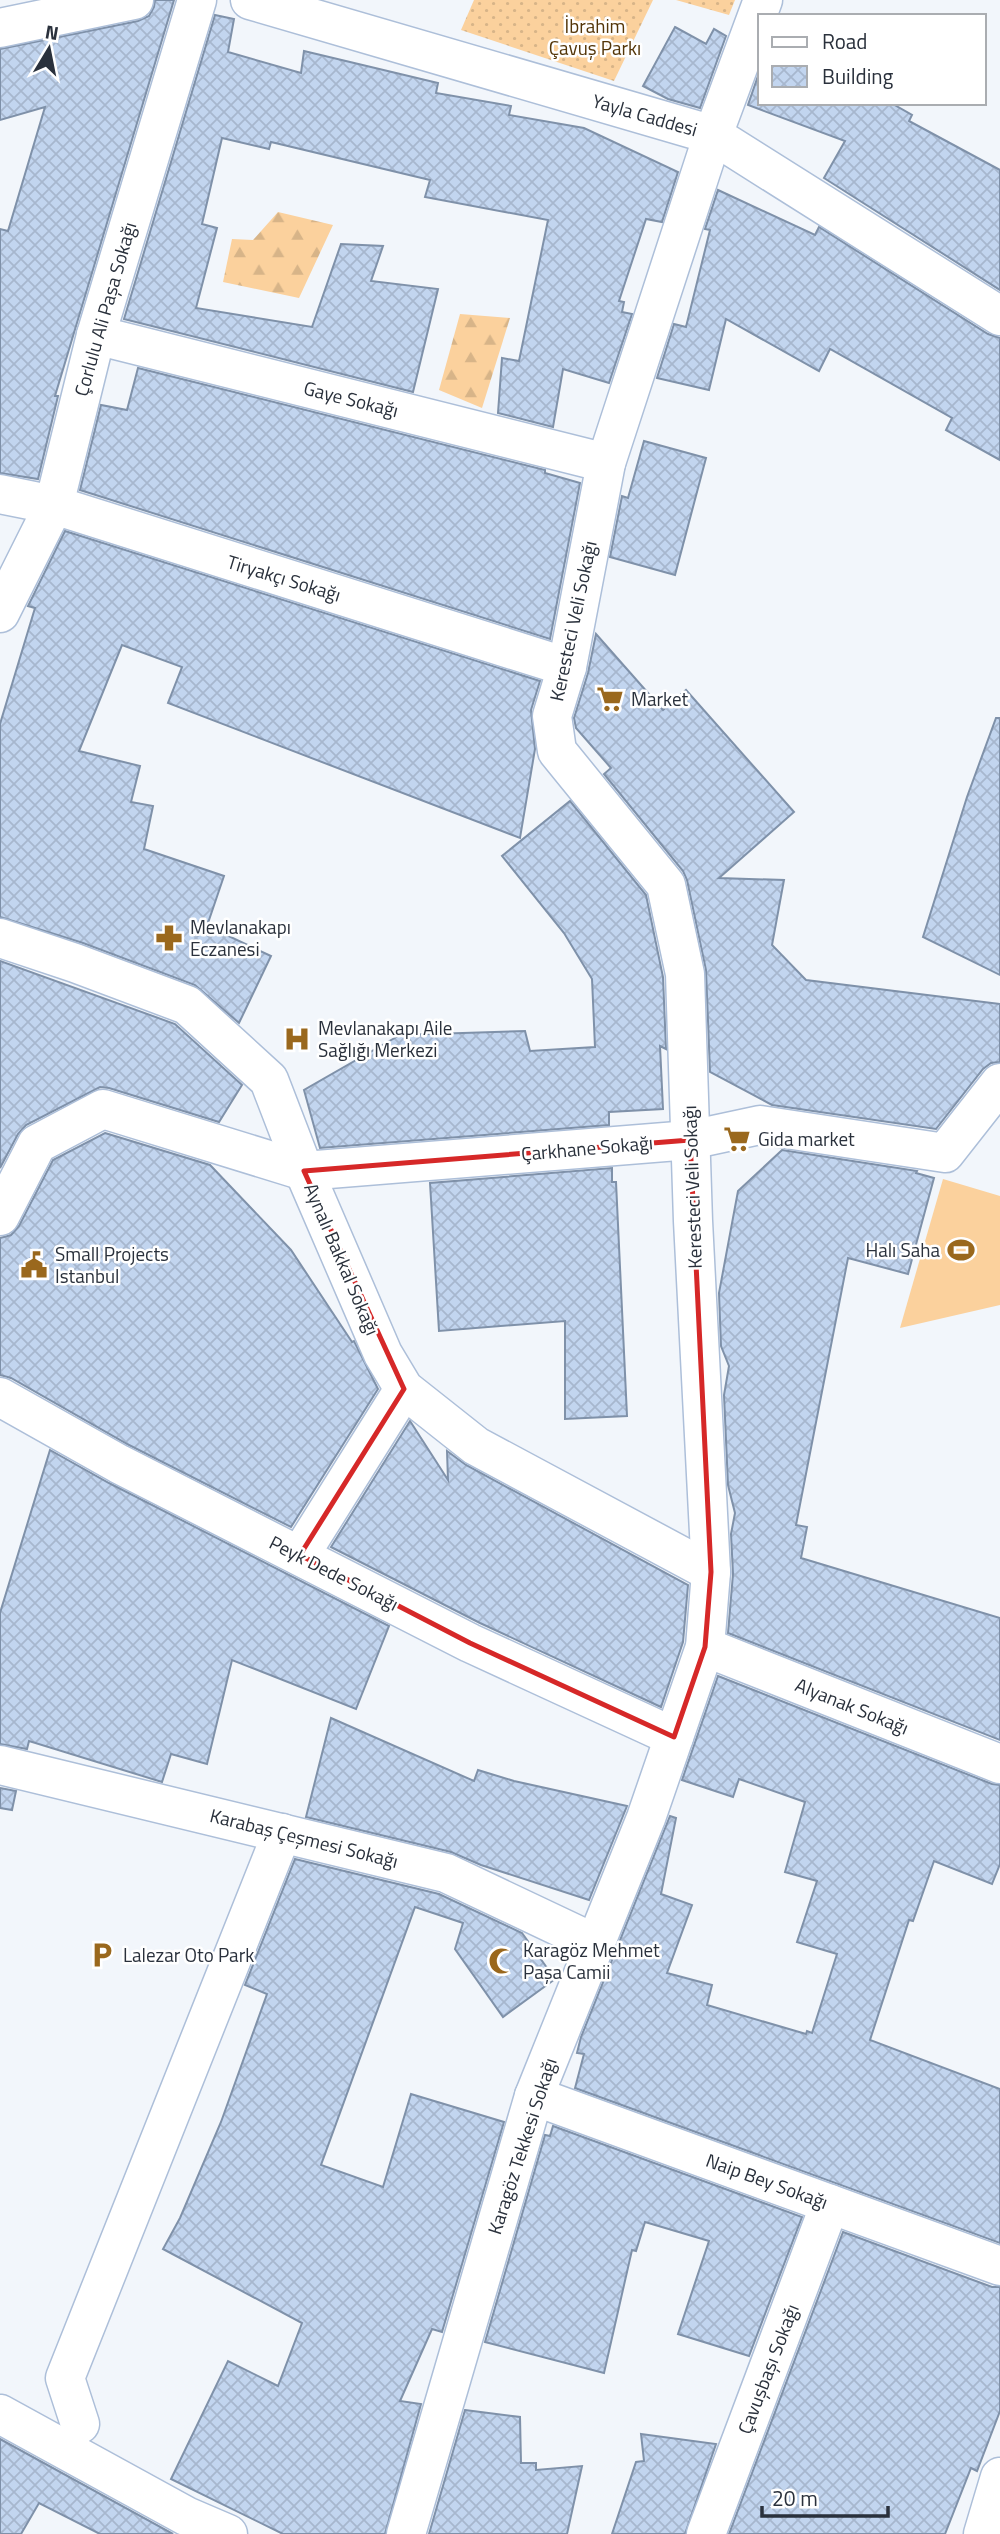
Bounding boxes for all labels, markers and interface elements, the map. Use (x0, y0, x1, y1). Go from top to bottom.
park label: İbrahim Çavuş Parkı (549, 11, 641, 62)
north arrow (14, 14, 84, 84)
legend (758, 14, 986, 105)
text: N (43, 16, 61, 47)
text: Road (822, 25, 867, 57)
text: Building (822, 60, 894, 92)
street label: Yayla Caddesi (589, 86, 701, 143)
street label: Çorlulu Ali Paşa Sokağı (66, 218, 143, 399)
street label: Gaye Sokağı (301, 373, 402, 424)
street label: Keresteci Veli Sokağı (541, 538, 604, 704)
street label: Tiryakçı Sokağı (224, 546, 345, 609)
supermarket icon: Market (595, 684, 625, 714)
place label: Market (631, 684, 688, 713)
place label: Mevlanakapı Eczanesi (190, 912, 291, 963)
pharmacy icon: Mevlanakapı Eczanesi (154, 923, 184, 953)
place label: Mevlanakapı Aile Sağlığı Merkezi (318, 1013, 452, 1064)
hospital icon: Mevlanakapı Aile Sağlığı Merkezi (282, 1024, 312, 1054)
street label: Keresteci Veli Sokağı (674, 1105, 709, 1269)
supermarket icon: Gida market (722, 1124, 752, 1154)
place label: Gida market (758, 1124, 855, 1153)
street label: Çarkhane Sokağı (520, 1127, 654, 1168)
street label: Aynalı Bakkal Sokağı (297, 1178, 388, 1339)
place label: Halı Saha (865, 1235, 940, 1264)
sports icon: Halı Saha (946, 1235, 976, 1265)
place label: Small Projects Istanbul (55, 1239, 169, 1290)
public building icon: Small Projects Istanbul (19, 1250, 49, 1280)
street label: Peyk Dede Sokağı (265, 1527, 404, 1618)
street label: Alyanak Sokağı (791, 1670, 913, 1741)
street label: Karabaş Çeşmesi Sokağı (207, 1800, 401, 1875)
place label: Karagöz Mehmet Paşa Camii (523, 1935, 660, 1986)
parking icon: Lalezar Oto Park (87, 1940, 117, 1970)
place label: Lalezar Oto Park (123, 1940, 254, 1969)
mosque icon: Karagöz Mehmet Paşa Camii (487, 1946, 517, 1976)
street label: Karagöz Tekkesi Sokağı (479, 2054, 564, 2238)
street label: Naip Bey Sokağı (702, 2145, 832, 2216)
street label: Çavuşbaşı Sokağı (729, 2300, 806, 2438)
scale bar (762, 2474, 888, 2518)
text: 20 m (772, 2482, 818, 2514)

